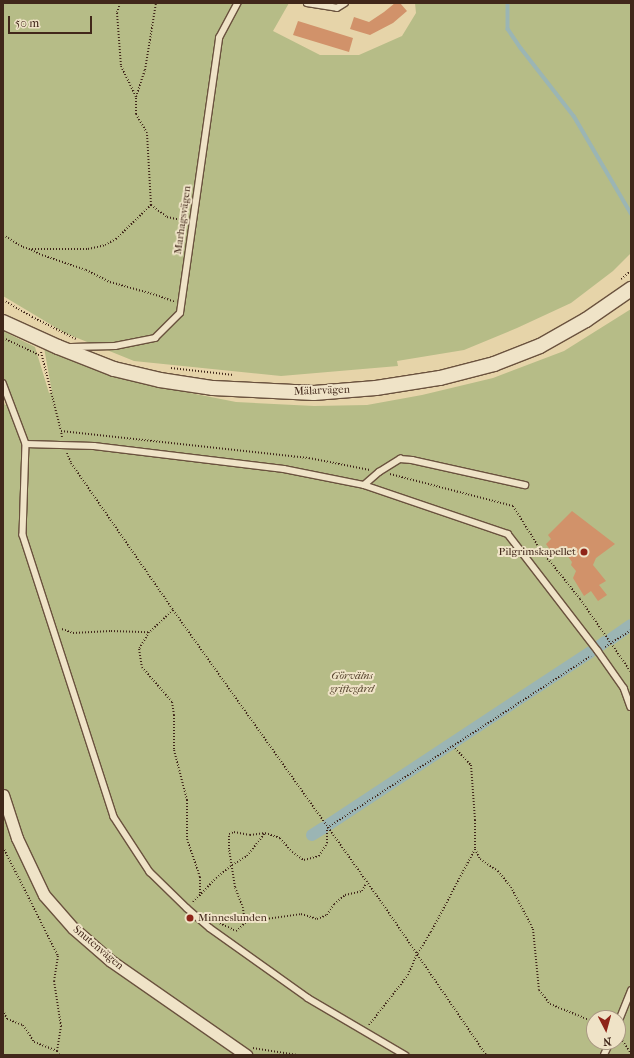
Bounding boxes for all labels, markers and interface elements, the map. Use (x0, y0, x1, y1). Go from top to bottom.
scale bar (10, 8, 94, 34)
text: 50 m (15, 16, 39, 30)
street label: Marhagsvägen (172, 185, 194, 255)
street label: Mälarvägen (294, 383, 350, 399)
place label: Pilgrimskapellet (499, 545, 576, 559)
marker: Pilgrimskapellet (579, 547, 589, 557)
park label: Görvälns griftegård (330, 670, 374, 696)
place label: Minneslunden (198, 911, 267, 925)
marker: Minneslunden (185, 913, 195, 923)
street label: Snutenvägen (70, 923, 126, 973)
north arrow (586, 1010, 626, 1050)
text: N (602, 1035, 612, 1048)

